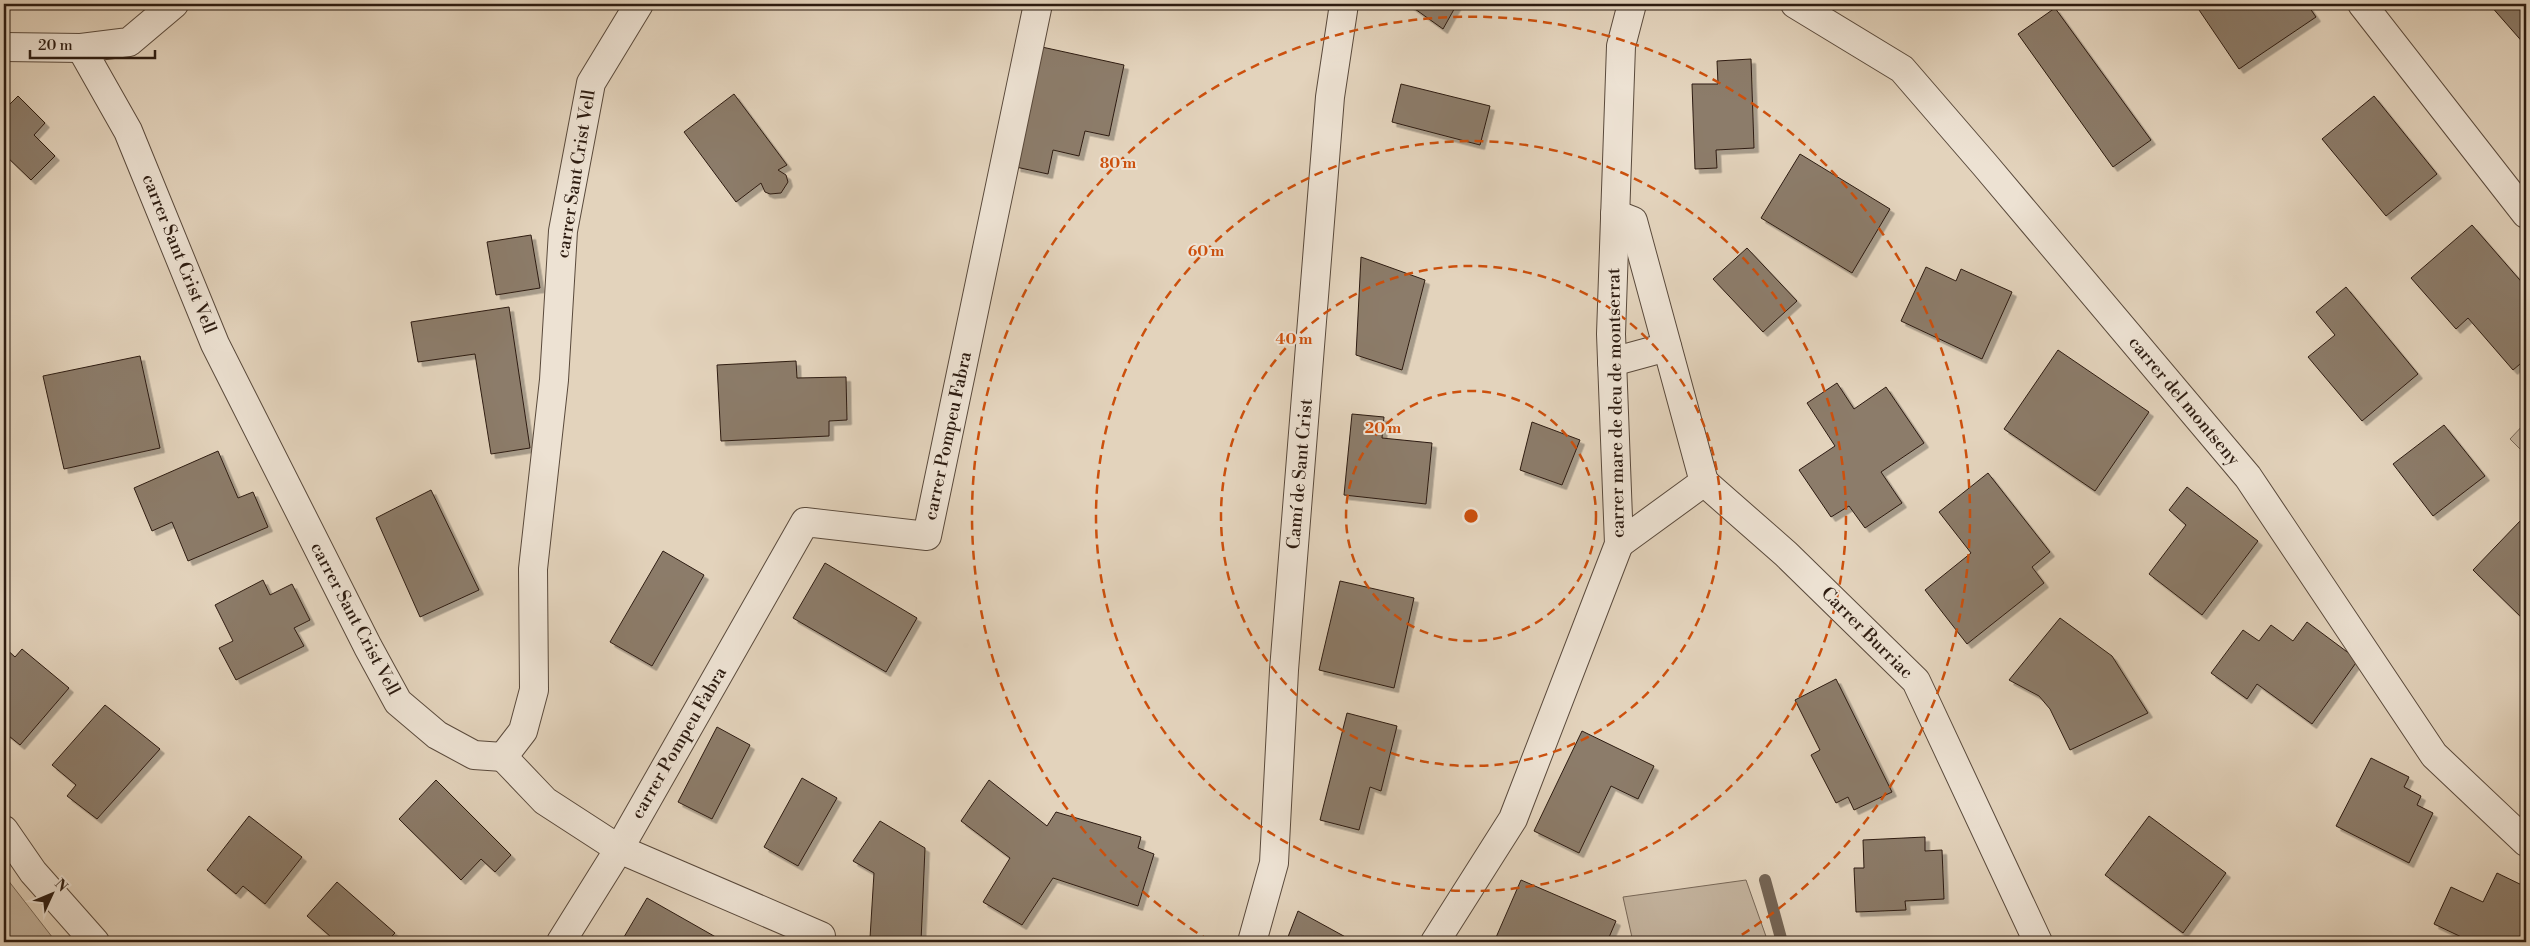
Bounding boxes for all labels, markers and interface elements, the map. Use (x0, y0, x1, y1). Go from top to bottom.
scale bar (30, 28, 155, 60)
text: 20 m (38, 36, 73, 55)
street label: carrer Sant Crist Vell (551, 87, 601, 260)
text: 80 m (1100, 154, 1137, 173)
street label: carrer Sant Crist Vell (136, 171, 222, 338)
text: 60 m (1188, 242, 1225, 261)
street label: carrer mare de deu de montserrat (1602, 267, 1630, 538)
text: 40 m (1275, 330, 1313, 349)
street label: carrer del montseny (2123, 331, 2245, 471)
street label: carrer Pompeu Fabra (919, 349, 977, 522)
street label: Camí de Sant Crist (1282, 397, 1318, 550)
text: 20 m (1365, 419, 1402, 438)
centre of rings (1462, 507, 1480, 525)
street label: carrer Sant Crist Vell (305, 538, 405, 700)
street label: Carrer Burriac (1816, 582, 1918, 684)
street label: carrer Pompeu Fabra (626, 662, 732, 823)
north arrow (28, 868, 78, 918)
text: N (50, 875, 71, 896)

